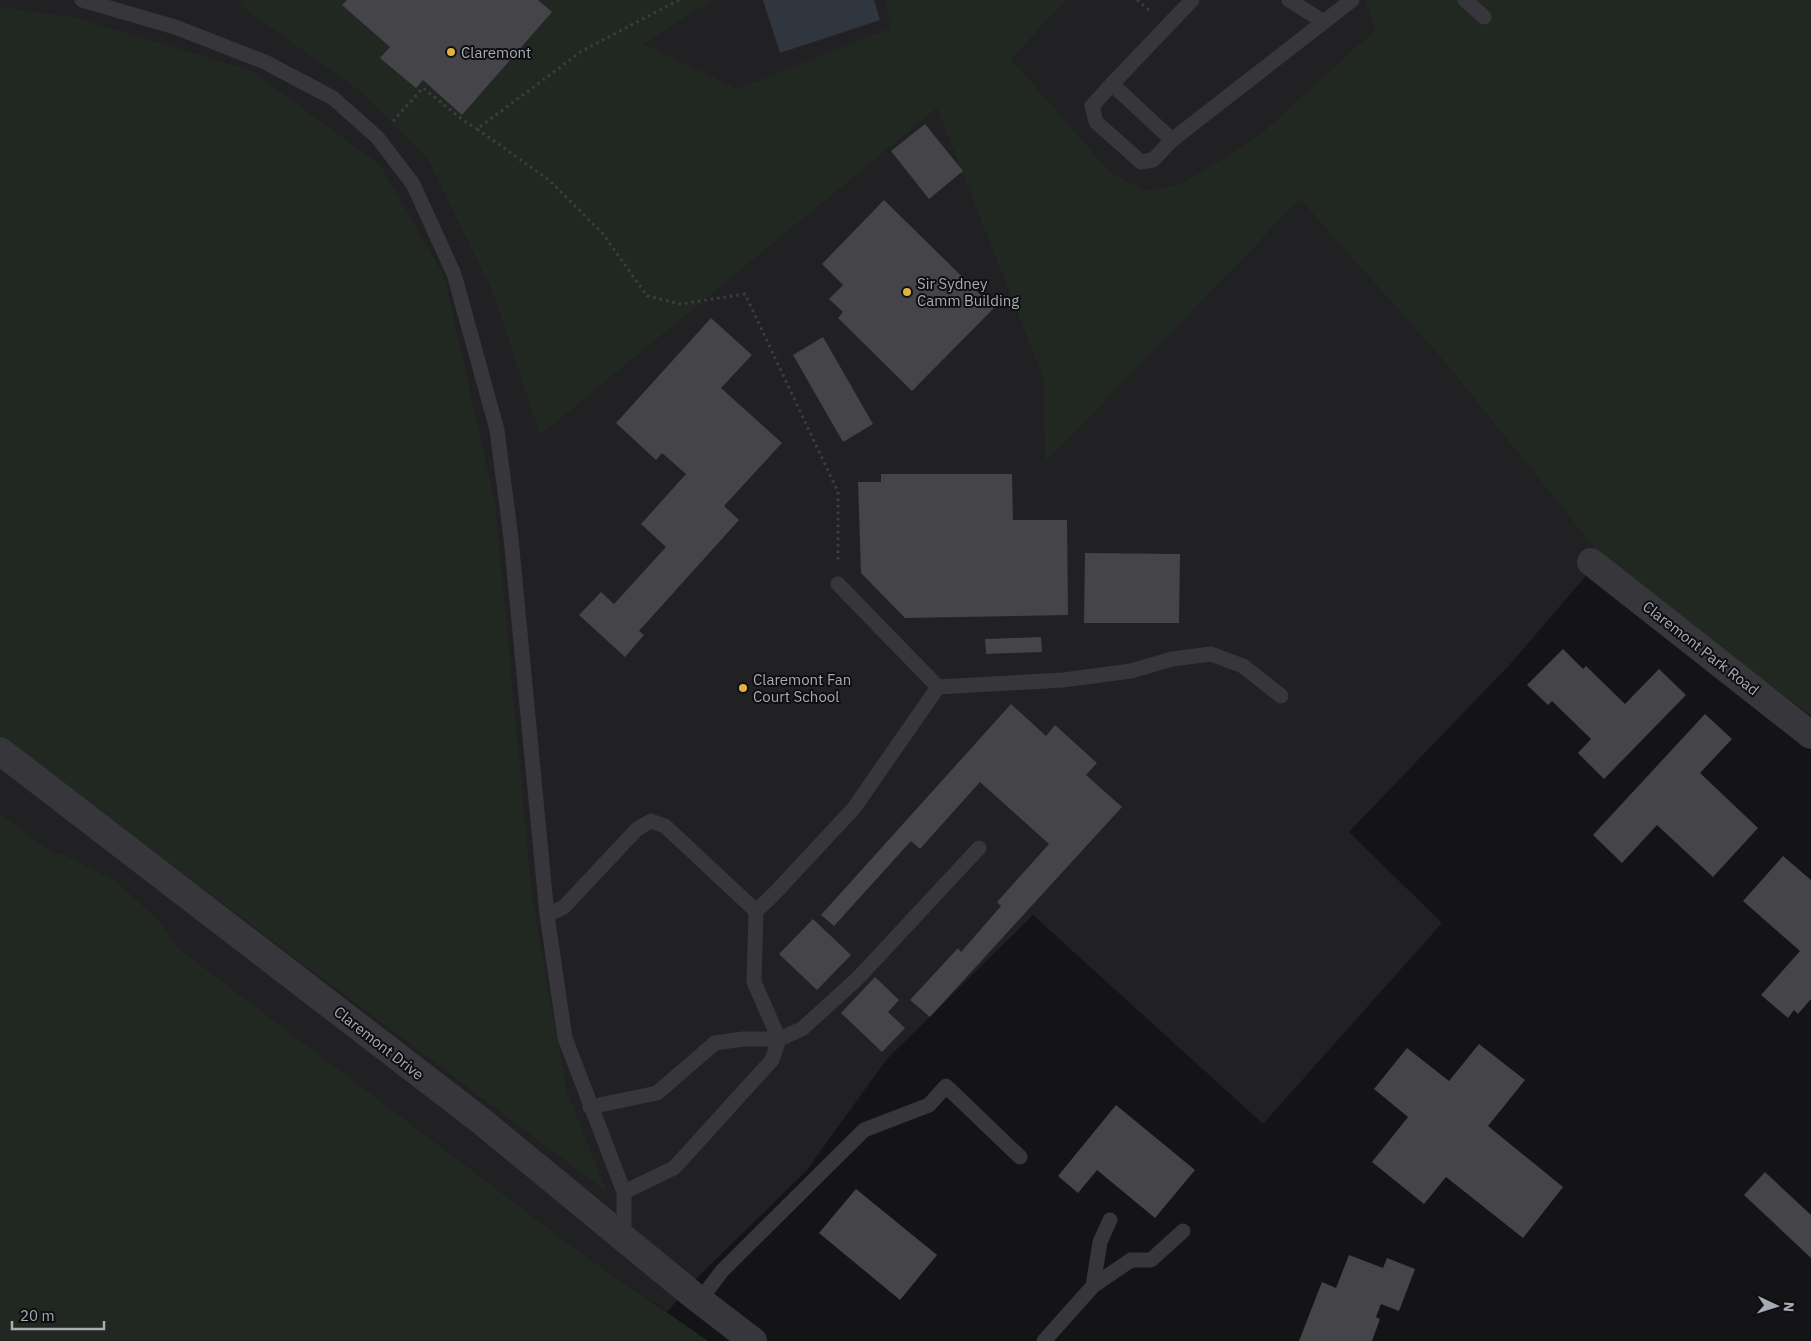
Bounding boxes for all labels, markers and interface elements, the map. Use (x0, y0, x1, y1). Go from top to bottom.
place label: Claremont (461, 43, 531, 62)
marker: Claremont (445, 46, 457, 58)
place label: Sir Sydney Camm Building (917, 274, 1019, 310)
marker: Sir Sydney Camm Building (901, 286, 913, 298)
street label: Claremont Park Road (1639, 597, 1763, 699)
place label: Claremont Fan Court School (753, 670, 851, 706)
marker: Claremont Fan Court School (737, 682, 749, 694)
street label: Claremont Drive (330, 1002, 428, 1084)
north arrow (1751, 1281, 1801, 1331)
scale bar (12, 1298, 105, 1330)
text: N (1780, 1301, 1798, 1313)
text: 20 m (20, 1306, 55, 1325)

